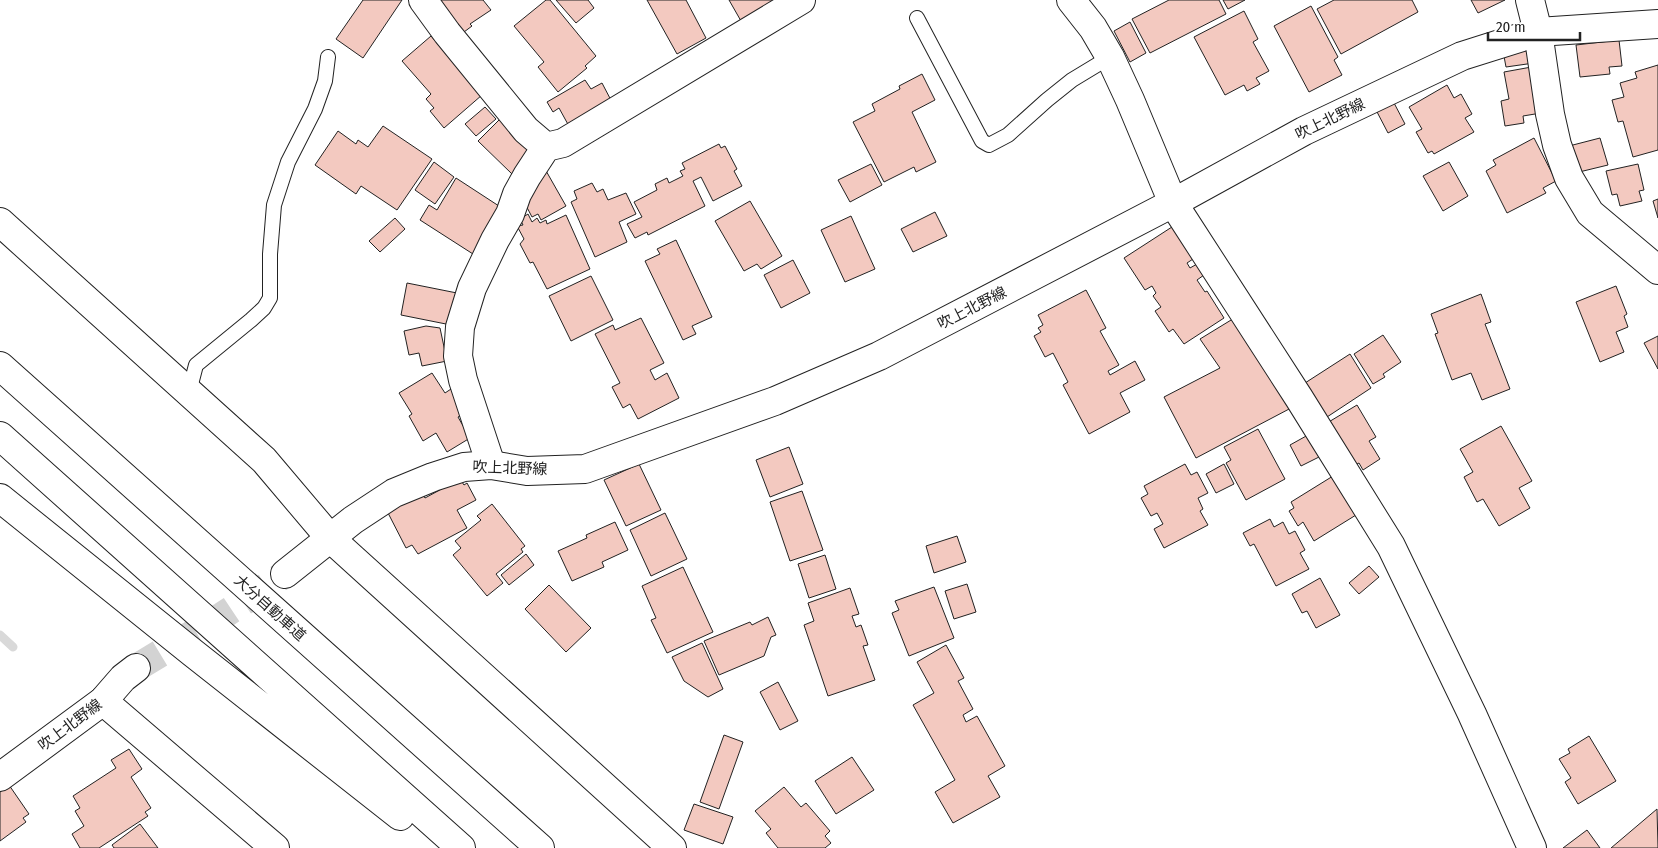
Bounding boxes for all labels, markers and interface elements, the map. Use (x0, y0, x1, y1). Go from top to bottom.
scale bar (1488, 10, 1580, 42)
text: 20 m (1496, 18, 1526, 36)
street label: 吹上北野線 (1292, 94, 1368, 144)
street label: 吹上北野線 (934, 283, 1010, 333)
street label: 吹上北野線 (472, 458, 548, 478)
street label: 大分自動車道 (231, 571, 309, 645)
street label: 吹上北野線 (35, 695, 105, 755)

